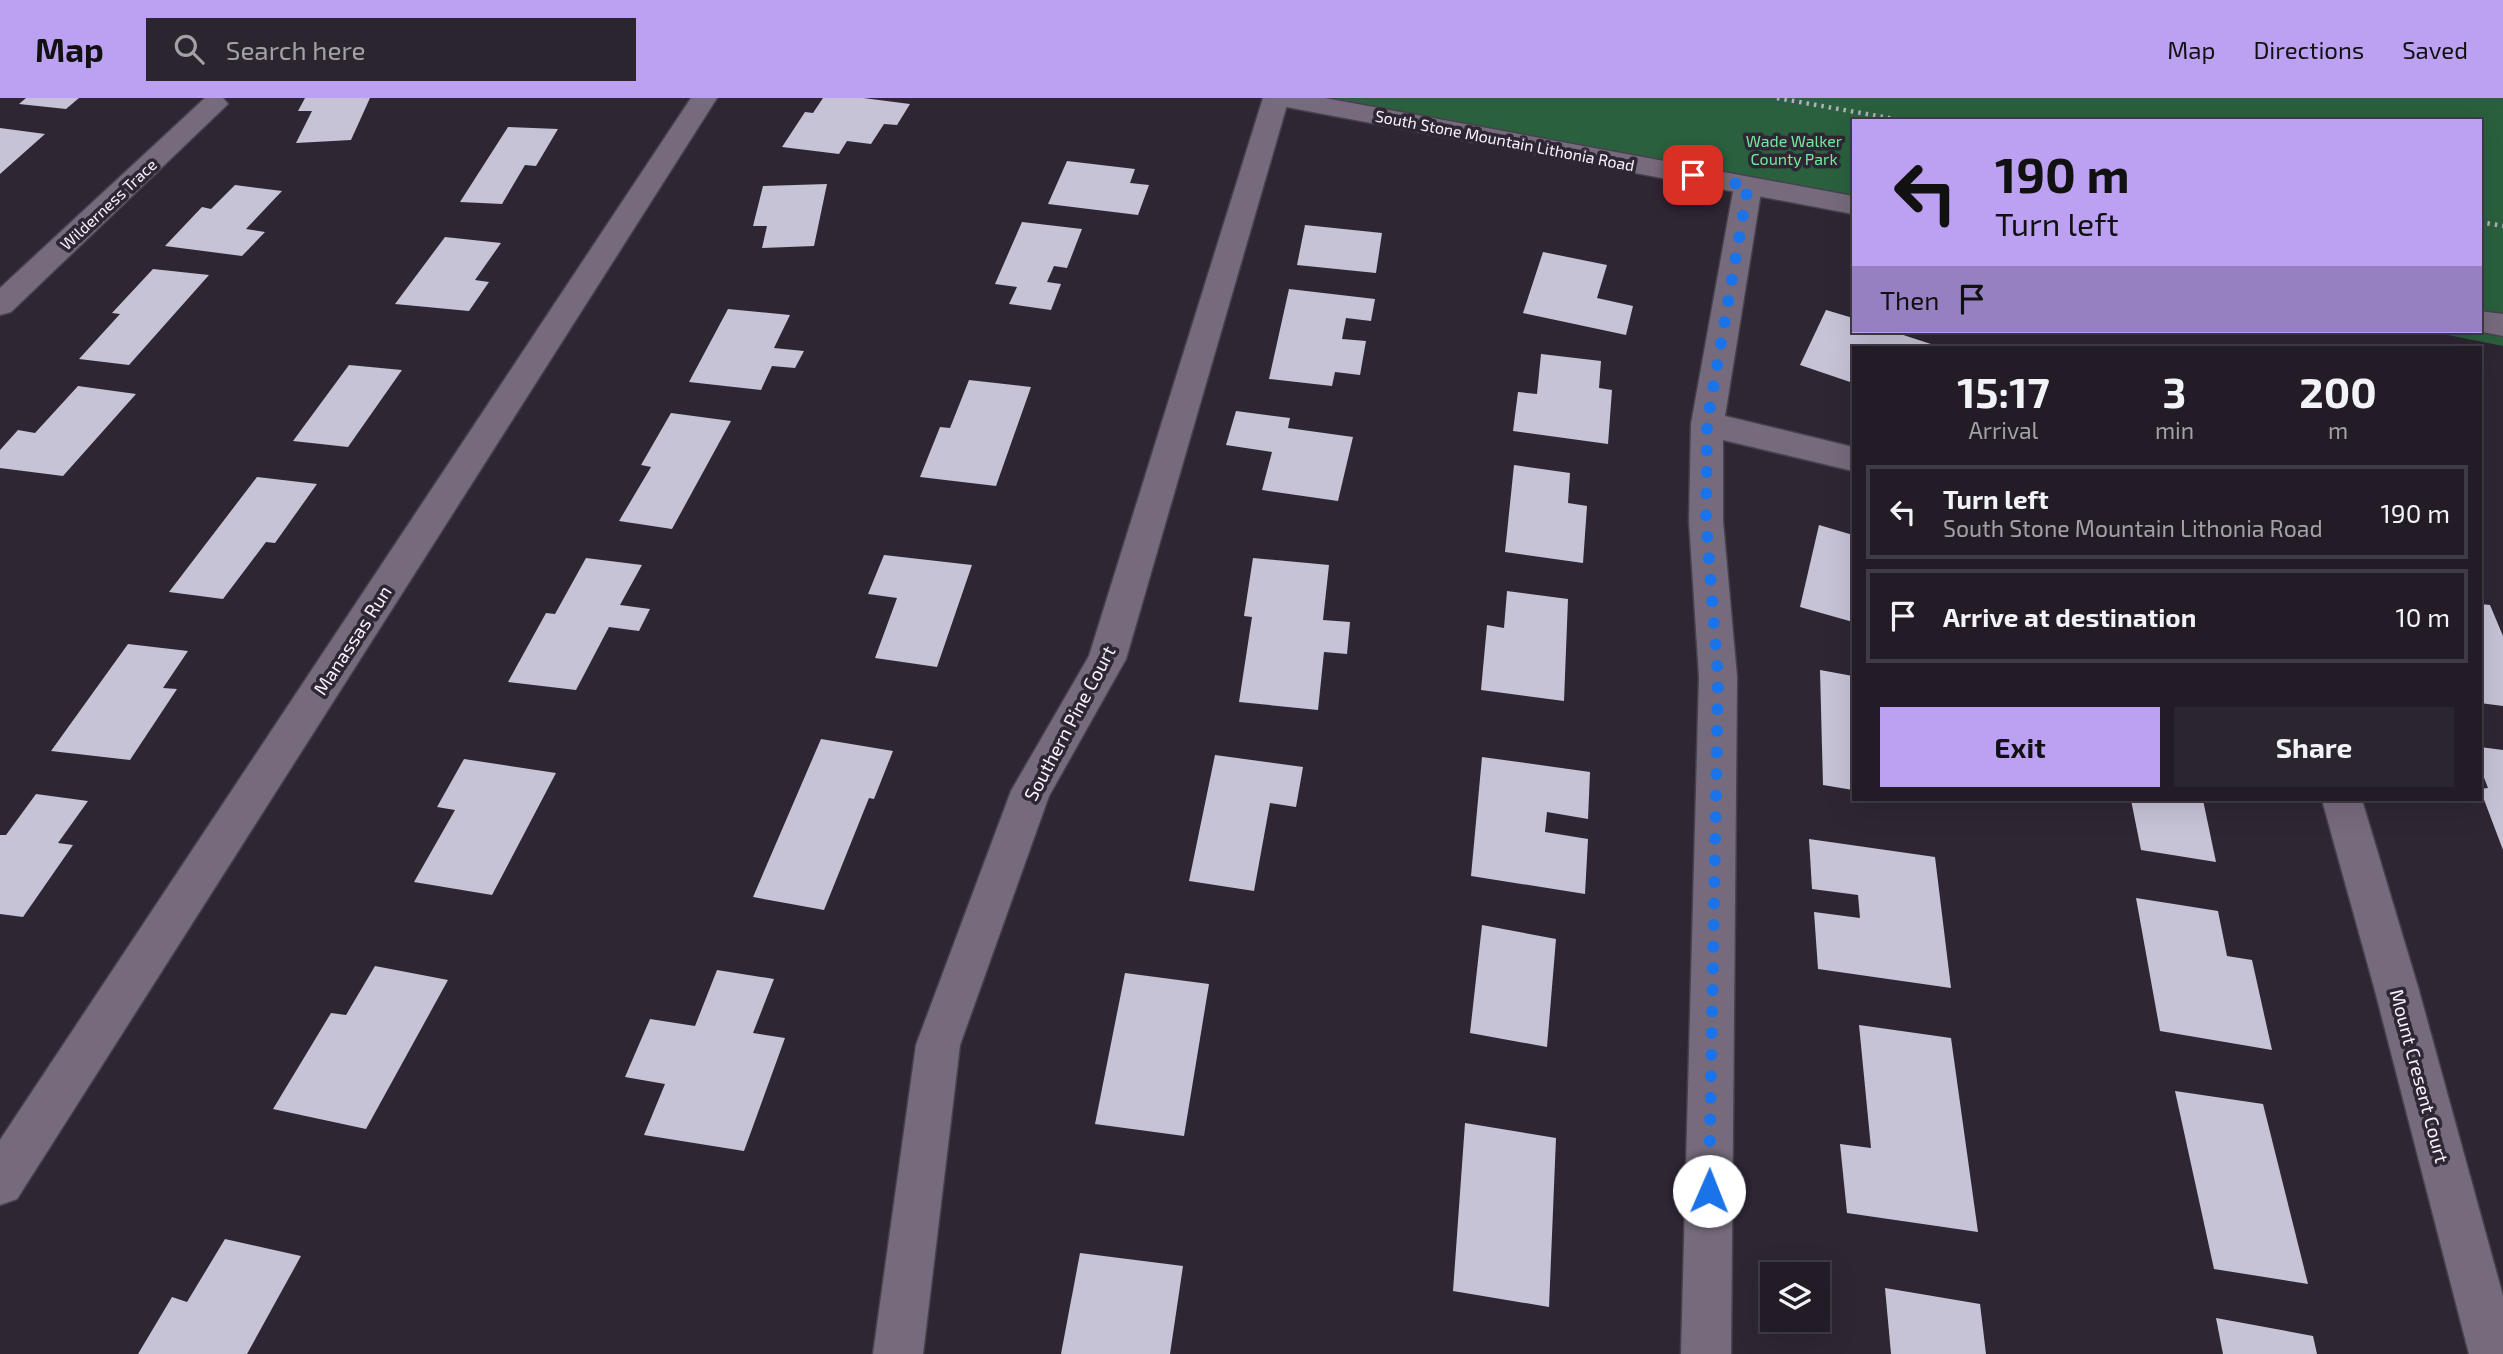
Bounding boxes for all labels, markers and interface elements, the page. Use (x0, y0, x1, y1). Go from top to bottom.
search box (146, 18, 636, 81)
text: Map (35, 29, 104, 69)
icon: search (170, 30, 208, 68)
text: Search here (226, 34, 365, 65)
text: Map (2167, 35, 2215, 64)
text: Directions (2253, 35, 2364, 64)
text: Saved (2402, 35, 2468, 64)
street label: South Stone Mountain Lithonia Road (1374, 105, 1636, 175)
park label: Wade Walker County Park (1746, 131, 1843, 168)
text: 190 m (1995, 144, 2130, 203)
pin (1663, 145, 1723, 205)
icon: left (1880, 147, 1971, 238)
street label: Wilderness Trace (56, 155, 160, 253)
icon: arrive (1674, 156, 1712, 194)
text: Turn left (1995, 204, 2119, 242)
icon: arrive (1953, 280, 1991, 318)
text: Then (1880, 284, 1939, 315)
text: 15:17 (1957, 366, 2050, 416)
text: 3 (2163, 366, 2186, 416)
text: 200 (2299, 366, 2377, 416)
text: Arrival (1968, 416, 2038, 444)
text: min (2155, 416, 2194, 444)
text: m (2328, 416, 2348, 444)
text: Turn left (1943, 483, 2049, 514)
icon: left (1884, 493, 1922, 531)
text: 190 m (2381, 497, 2450, 528)
text: South Stone Mountain Lithonia Road (1943, 514, 2323, 542)
street label: Manassas Run (308, 581, 396, 699)
icon: arrive (1884, 597, 1922, 635)
text: Arrive at destination (1943, 601, 2196, 632)
text: 10 m (2395, 601, 2450, 632)
street label: Southern Pine Court (1018, 642, 1120, 804)
button: Exit (1880, 707, 2160, 787)
button: Share (2174, 707, 2454, 787)
street label: Mount Cresent Court (2386, 987, 2454, 1165)
position arrow (1672, 1154, 1746, 1228)
map controls (1760, 1262, 1830, 1332)
button: layers (1760, 1262, 1830, 1332)

